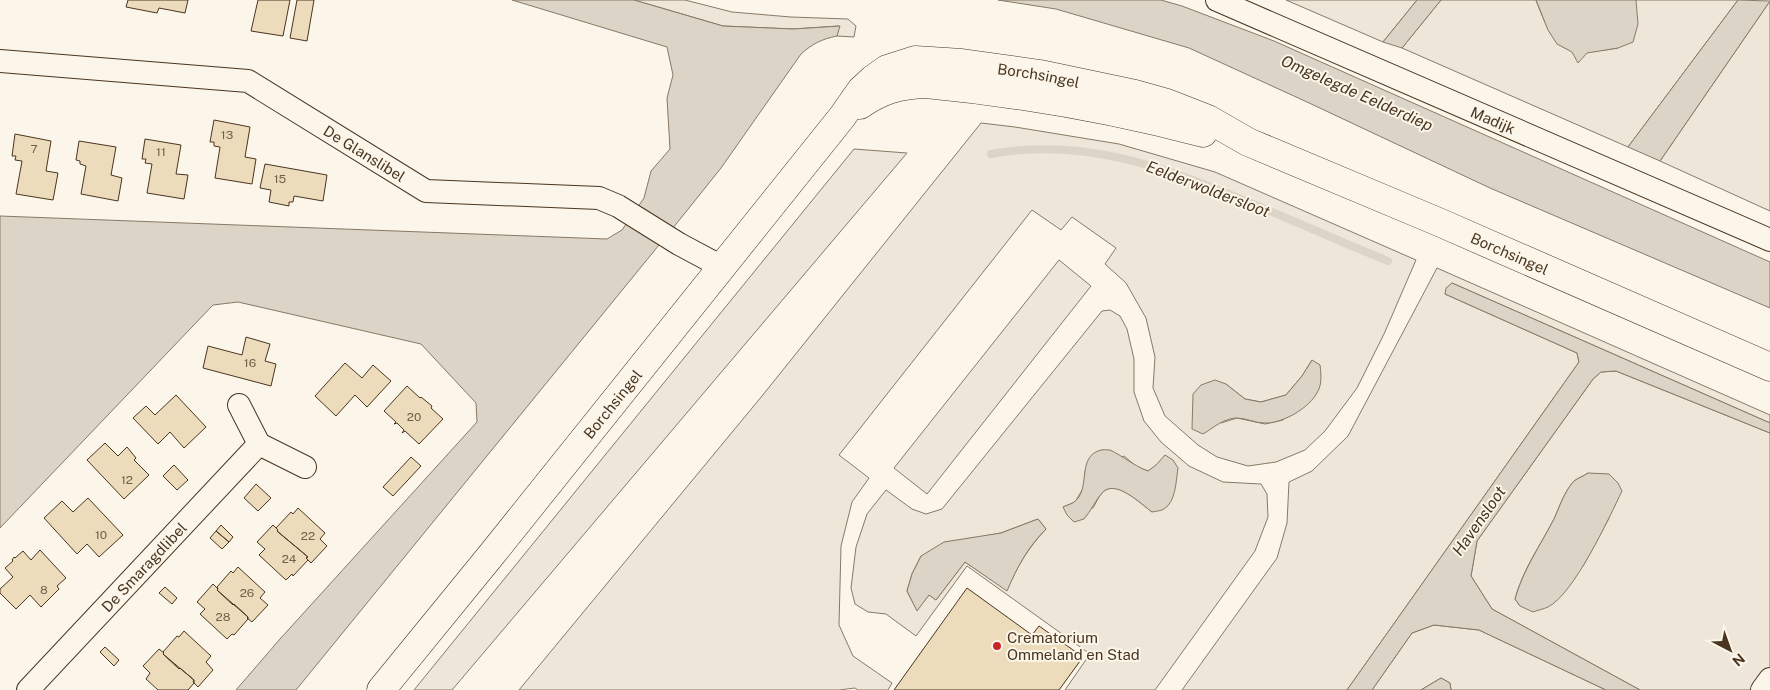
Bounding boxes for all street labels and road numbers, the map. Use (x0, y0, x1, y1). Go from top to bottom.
street label: Borchsingel (996, 60, 1081, 91)
street label: Madijk (1468, 103, 1518, 137)
street label: De Glanslibel (321, 122, 409, 185)
street label: Borchsingel (1468, 229, 1551, 278)
street label: Borchsingel (580, 366, 645, 442)
street label: De Smaragdlibel (98, 519, 190, 615)

